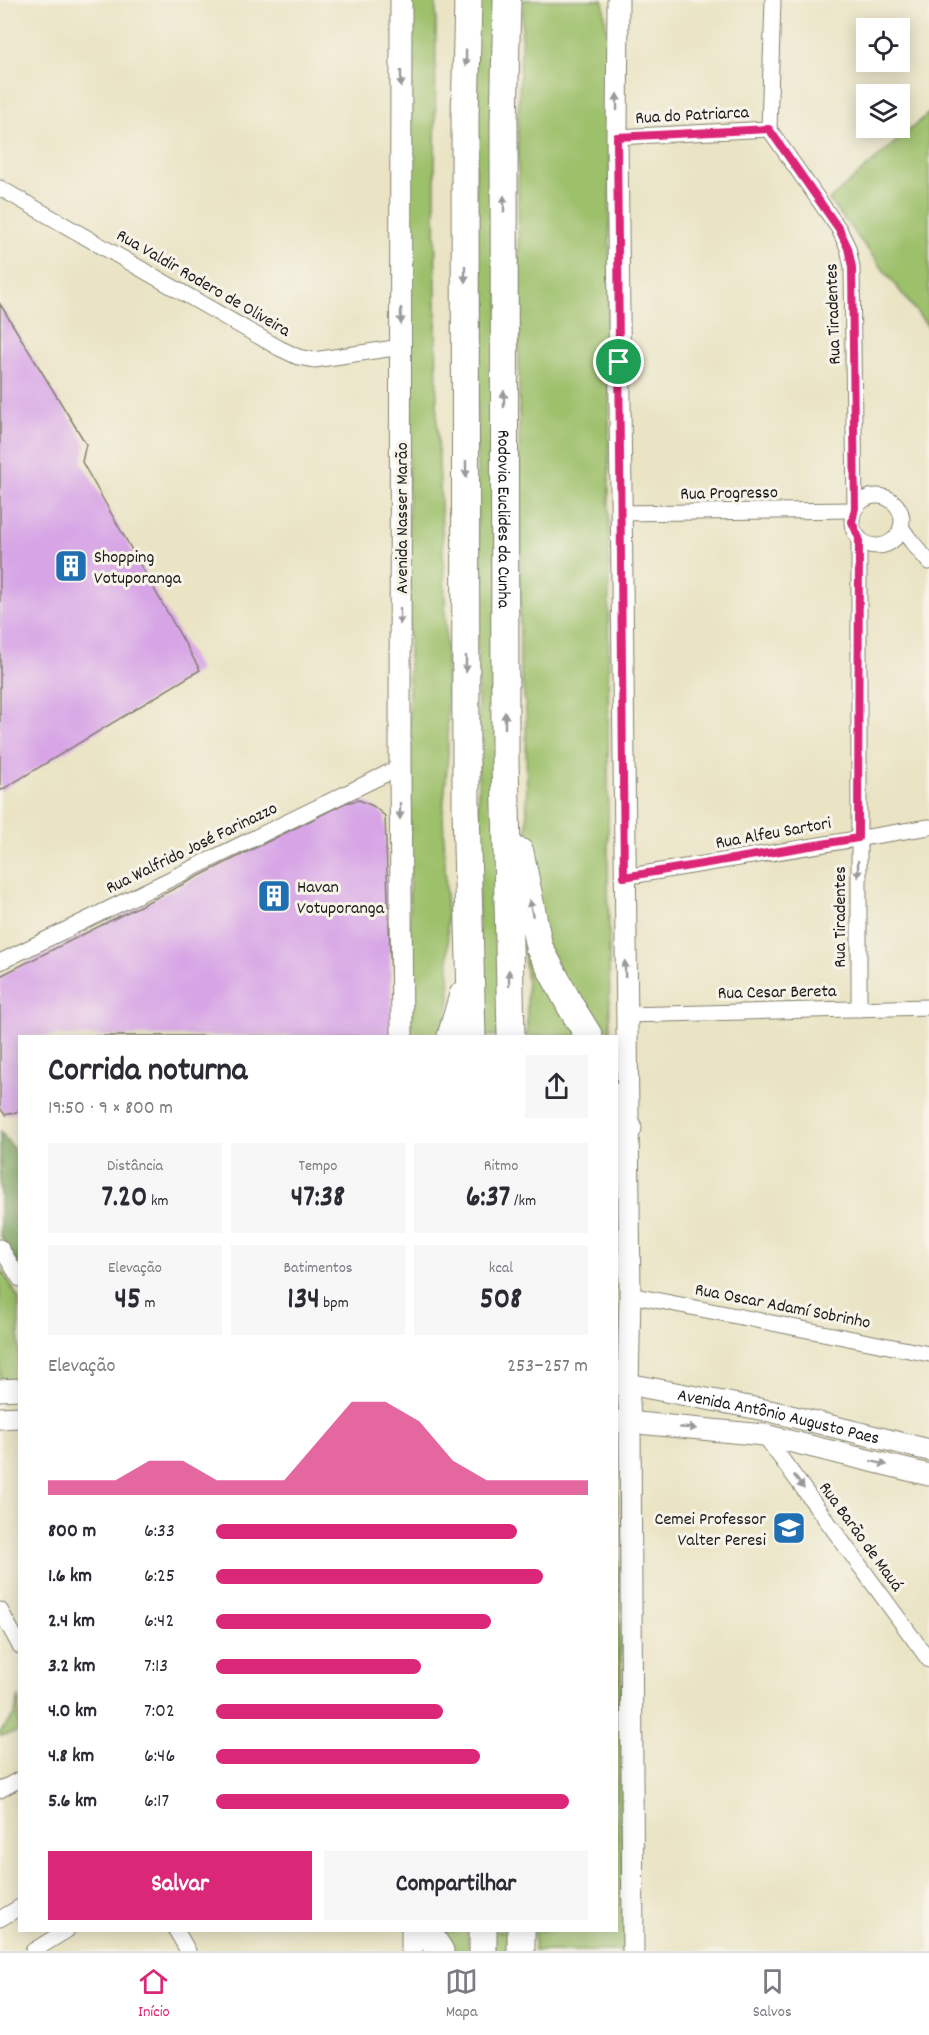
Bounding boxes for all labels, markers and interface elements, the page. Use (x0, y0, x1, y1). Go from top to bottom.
map controls (856, 18, 910, 138)
button: locate (856, 18, 910, 72)
one-way arrow (462, 49, 471, 68)
one-way arrow (396, 70, 406, 89)
button: layers (856, 84, 910, 138)
one-way arrow (612, 92, 622, 111)
street label: Rua do Patriarca (635, 101, 750, 132)
one-way arrow (499, 195, 509, 214)
street label: Rua Valdir Rodero de Oliveira (111, 224, 295, 345)
street label: Rua Tiradentes (820, 263, 849, 365)
one-way arrow (460, 265, 470, 284)
one-way arrow (396, 307, 406, 326)
pin (593, 336, 644, 387)
icon: arrive (602, 345, 635, 378)
one-way arrow (499, 390, 509, 409)
street label: Rodovia Euclides da Cunha (489, 430, 515, 609)
street label: Avenida Nasser Marão (391, 442, 416, 594)
one-way arrow (461, 460, 471, 479)
street label: Rua Progresso (680, 481, 778, 508)
place label: Shopping Votuporanga (94, 546, 182, 592)
building icon: Shopping Votuporanga (53, 548, 89, 584)
one-way arrow (395, 607, 405, 626)
one-way arrow (461, 655, 471, 674)
one-way arrow (500, 711, 510, 730)
street label: Rua Walfrido José Farinazzo (102, 797, 282, 902)
one-way arrow (395, 802, 405, 821)
street label: Rua Alfeu Sartori (714, 812, 833, 857)
one-way arrow (853, 860, 863, 879)
street label: Rua Tiradentes (829, 866, 854, 968)
place label: Havan Votuporanga (297, 876, 385, 922)
building icon: Havan Votuporanga (256, 878, 292, 914)
one-way arrow (526, 898, 535, 917)
one-way arrow (620, 959, 630, 978)
one-way arrow (505, 969, 514, 988)
street label: Rua Cesar Bereta (717, 980, 837, 1007)
text: Corrida noturna (48, 1049, 247, 1096)
button: share (525, 1055, 588, 1118)
text: 19:50 · 9 × 800 m (48, 1095, 173, 1123)
text: Distância (107, 1155, 163, 1178)
text: Tempo (299, 1155, 337, 1178)
text: Ritmo (484, 1155, 518, 1178)
text: 7.20 (101, 1178, 147, 1221)
text: 47:38 (291, 1178, 345, 1221)
text: 6:37 (466, 1178, 510, 1221)
text: km (147, 1190, 169, 1213)
text: /km (510, 1190, 536, 1213)
text: Elevação (108, 1257, 162, 1280)
text: Batimentos (283, 1257, 353, 1280)
text: kcal (489, 1257, 513, 1280)
street label: Rua Oscar Adamí Sobrinho (693, 1278, 872, 1337)
text: 45 (115, 1280, 141, 1323)
text: 134 (287, 1280, 320, 1323)
text: 508 (480, 1280, 522, 1323)
text: m (141, 1292, 156, 1315)
text: bpm (320, 1292, 349, 1315)
text: Elevação (48, 1353, 115, 1381)
text: 253–257 m (507, 1353, 588, 1381)
street label: Avenida Antônio Augusto Paes (675, 1384, 882, 1452)
one-way arrow (679, 1424, 698, 1433)
one-way arrow (870, 1459, 889, 1469)
one-way arrow (793, 1473, 805, 1489)
street label: Rua Barão de Mauá (812, 1478, 908, 1597)
place label: Cemei Professor Valter Peresi (655, 1508, 766, 1554)
school or university icon: Cemei Professor Valter Peresi (771, 1510, 807, 1546)
text: 800 m (48, 1518, 96, 1546)
text: 6:33 (144, 1518, 175, 1546)
text: 1.6 km (48, 1563, 92, 1591)
text: 6:25 (144, 1563, 175, 1591)
text: 2.4 km (48, 1608, 95, 1636)
text: 6:42 (144, 1608, 174, 1636)
text: 3.2 km (48, 1653, 95, 1681)
text: 7:13 (144, 1653, 168, 1681)
text: 4.0 km (48, 1698, 97, 1726)
text: 7:02 (144, 1698, 175, 1726)
text: 4.8 km (48, 1743, 94, 1771)
text: 6:46 (144, 1743, 175, 1771)
text: 5.6 km (48, 1788, 97, 1816)
text: 6:17 (144, 1788, 169, 1816)
button: Salvar (48, 1851, 312, 1920)
button: Compartilhar (324, 1851, 588, 1920)
tab: Início (137, 1965, 170, 2024)
tab: Mapa (445, 1965, 478, 2024)
tab: Salvos (753, 1965, 792, 2024)

